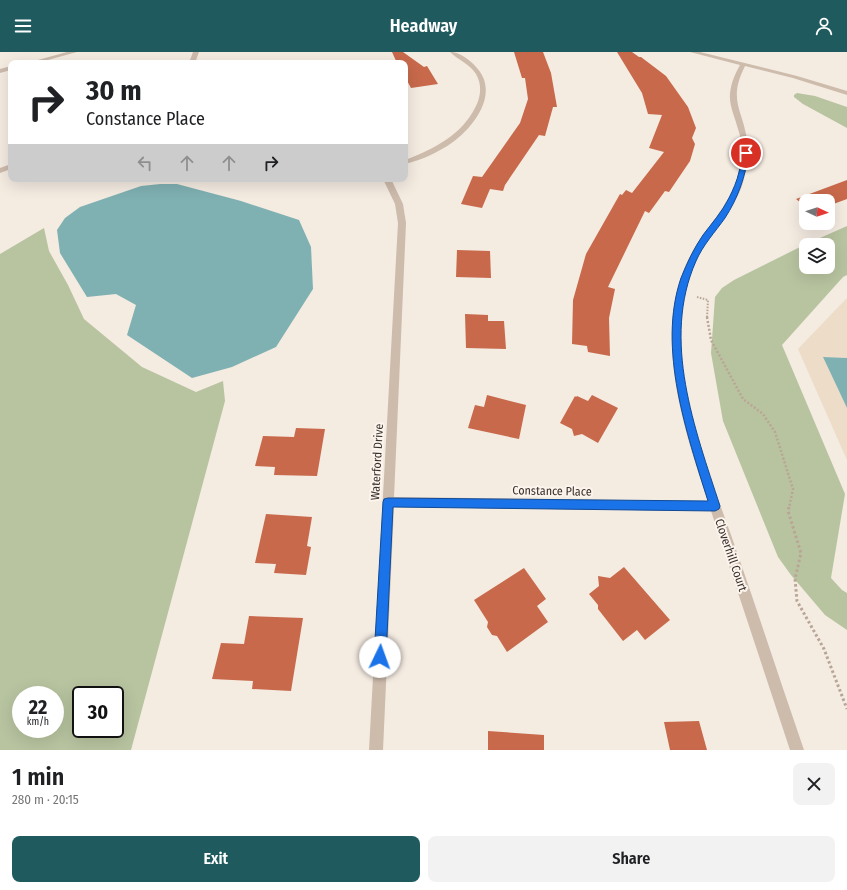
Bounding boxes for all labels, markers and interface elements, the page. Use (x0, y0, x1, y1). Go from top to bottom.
icon: menu (12, 15, 34, 37)
text: Headway (390, 15, 457, 37)
icon: person (813, 15, 835, 37)
text: 30 m (86, 74, 142, 107)
icon: right (20, 76, 72, 128)
text: Constance Place (86, 108, 205, 130)
pin (729, 136, 763, 170)
icon: arrive (735, 142, 757, 164)
icon: left (134, 152, 156, 174)
icon: ahead (176, 152, 198, 174)
icon: ahead (218, 152, 240, 174)
icon: right (260, 152, 282, 174)
north arrow (799, 194, 835, 230)
map controls (799, 194, 835, 274)
button: layers (799, 238, 835, 274)
street label: Waterford Drive (368, 423, 386, 501)
street label: Constance Place (512, 483, 592, 499)
street label: Cloverhill Court (712, 517, 750, 593)
position arrow (359, 636, 401, 678)
speed limit sign: 30 (72, 686, 124, 738)
text: 22 (29, 695, 47, 719)
text: km/h (27, 716, 49, 728)
text: 1 min (12, 763, 64, 791)
button: close (793, 763, 835, 805)
text: 280 m · 20:15 (12, 792, 79, 807)
button: Exit (12, 836, 420, 882)
button: Share (428, 836, 835, 882)

